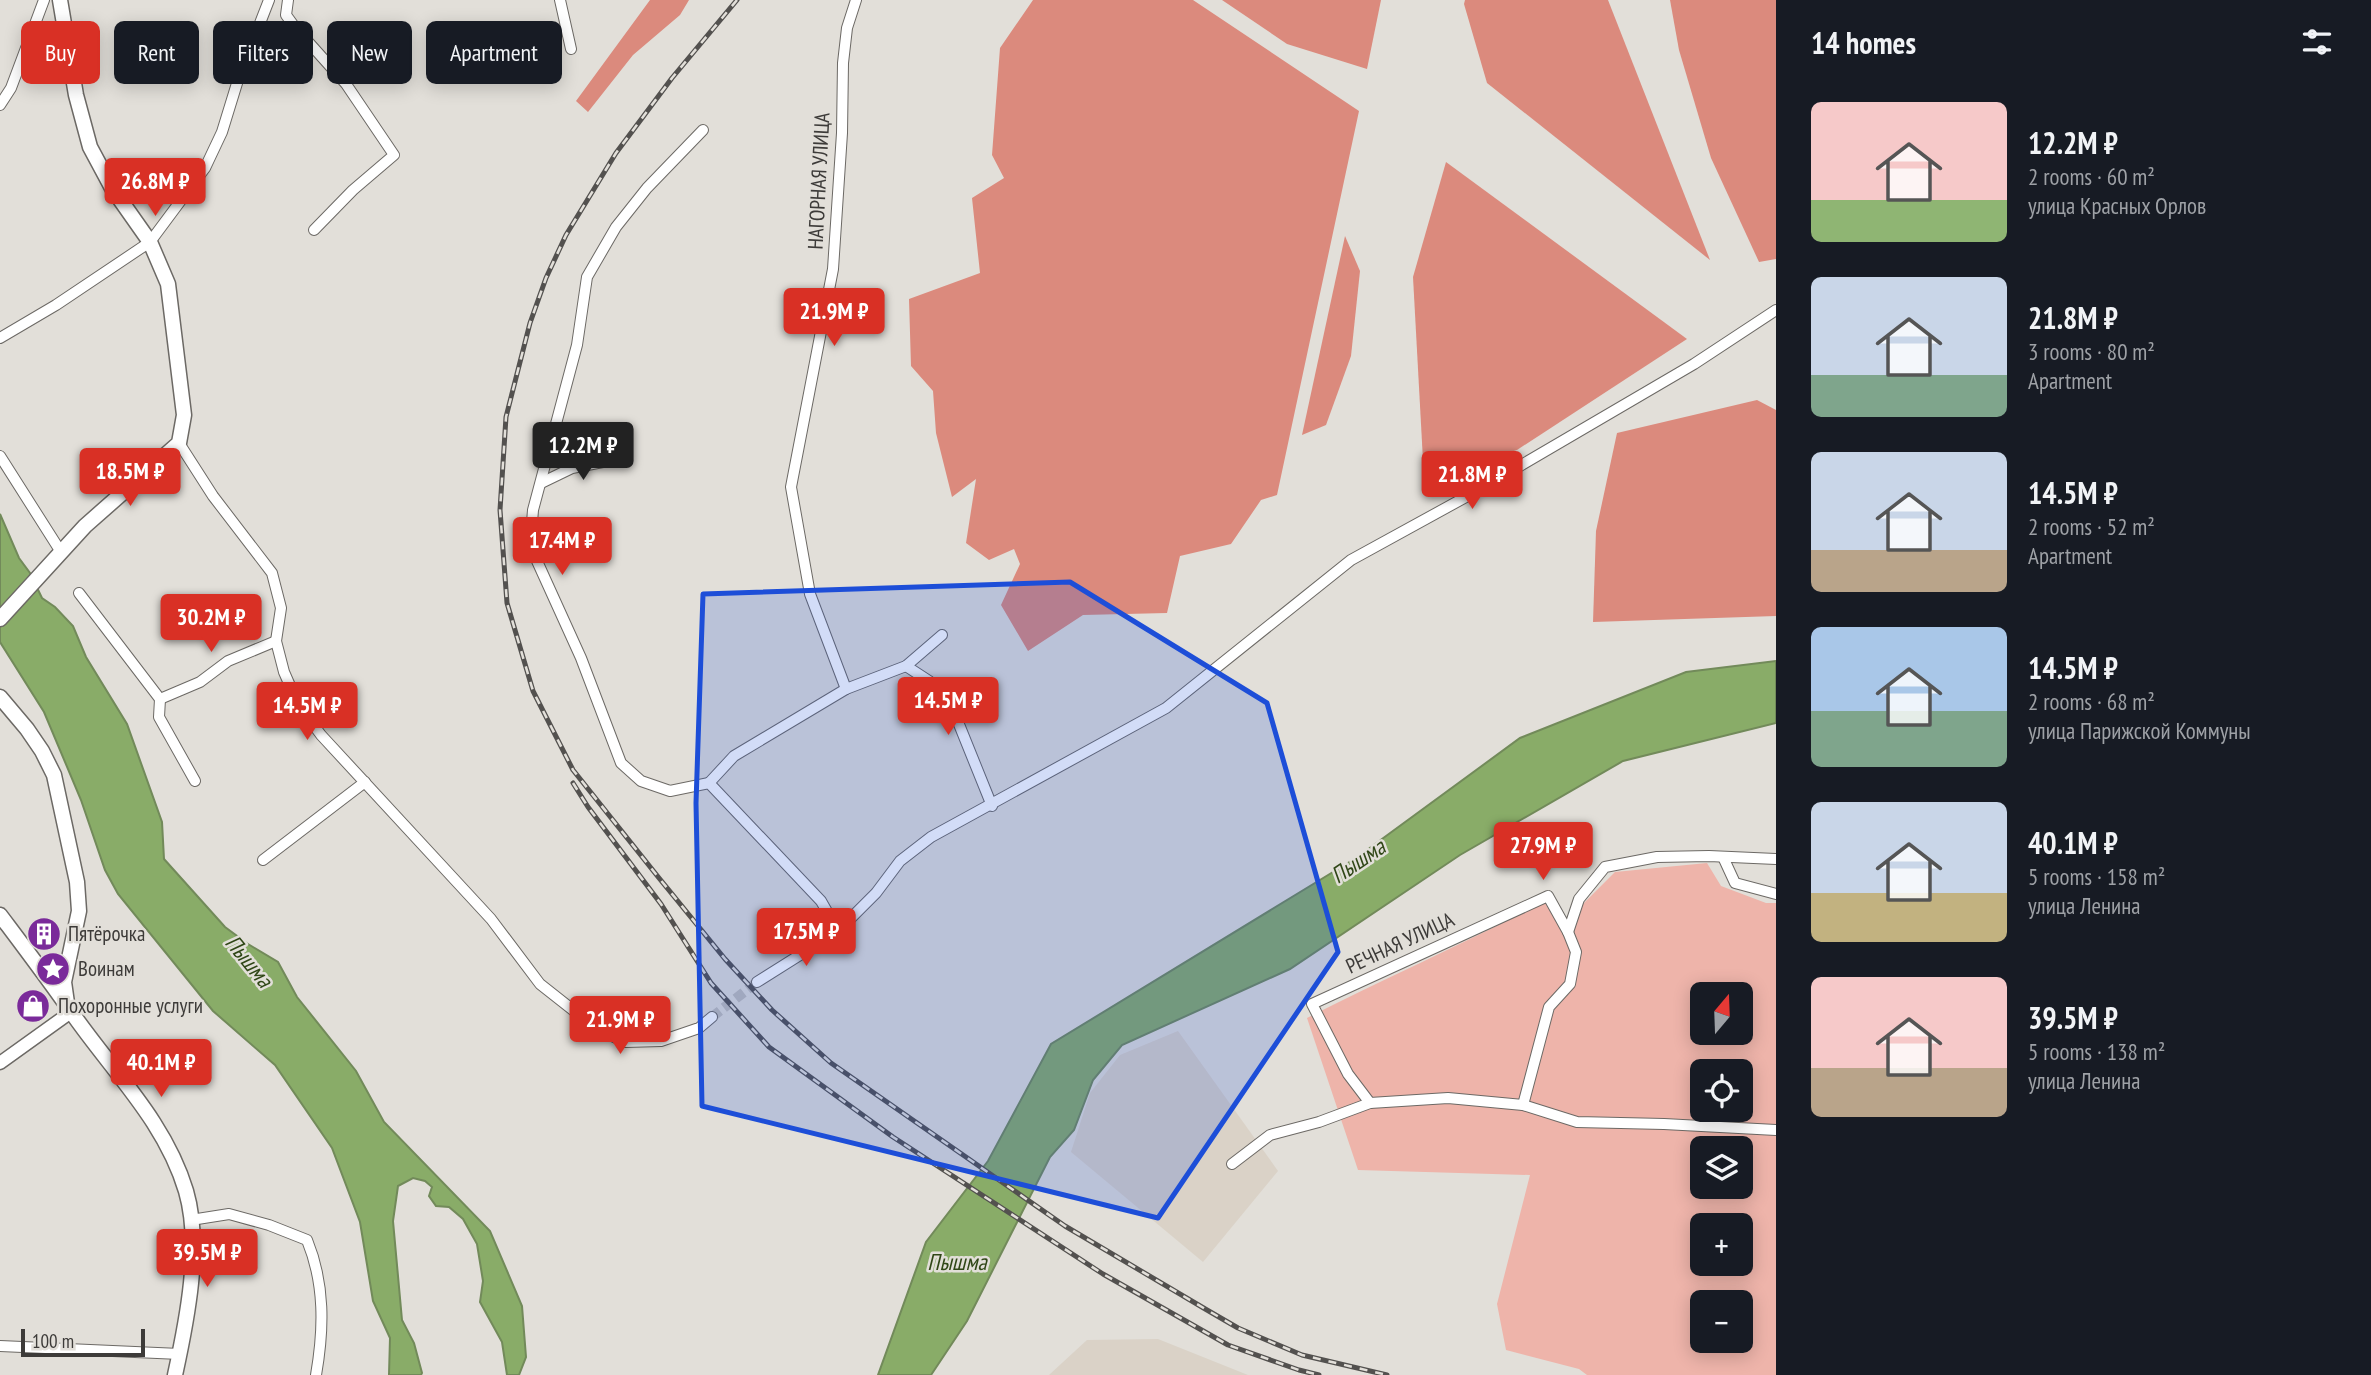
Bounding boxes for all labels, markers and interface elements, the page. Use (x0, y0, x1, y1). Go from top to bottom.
chip: Buy (21, 21, 100, 84)
chip: Rent (114, 21, 199, 84)
chip: Filters (213, 21, 313, 84)
chip: New (327, 21, 412, 84)
chip: Apartment (426, 21, 562, 84)
text: 14 homes (1811, 23, 1916, 62)
icon: filters (2298, 23, 2336, 61)
street label: НАГОРНАЯ УЛИЦА (801, 112, 836, 250)
text: 12.2M ₽ (2028, 123, 2118, 162)
icon: home (1867, 130, 1951, 214)
pin: 26.8M ₽ (90, 158, 220, 218)
text: 2 rooms · 60 m² (2028, 162, 2155, 191)
text: 26.8M ₽ (121, 166, 189, 195)
text: улица Красных Орлов (2028, 191, 2206, 220)
pin: 21.9M ₽ (769, 288, 899, 348)
text: 21.9M ₽ (800, 296, 868, 325)
text: 21.8M ₽ (2028, 298, 2118, 337)
icon: home (1867, 305, 1951, 389)
text: 3 rooms · 80 m² (2028, 337, 2155, 366)
text: Apartment (2028, 366, 2112, 395)
pin: 12.2M ₽ (518, 422, 648, 482)
text: 12.2M ₽ (549, 430, 617, 459)
pin: 18.5M ₽ (65, 448, 195, 508)
pin: 21.8M ₽ (1407, 452, 1537, 511)
text: 18.5M ₽ (96, 456, 164, 485)
text: 21.8M ₽ (1438, 459, 1506, 488)
text: 14.5M ₽ (2028, 473, 2118, 512)
icon: home (1867, 480, 1951, 564)
text: 2 rooms · 52 m² (2028, 512, 2155, 541)
pin: 17.4M ₽ (497, 518, 627, 577)
text: 17.4M ₽ (529, 525, 595, 554)
text: Apartment (2028, 541, 2112, 570)
pin: 30.2M ₽ (146, 594, 276, 654)
text: 30.2M ₽ (177, 602, 245, 631)
text: 14.5M ₽ (2028, 648, 2118, 687)
icon: home (1867, 655, 1951, 739)
pin: 14.5M ₽ (883, 678, 1013, 737)
pin: 14.5M ₽ (242, 682, 372, 742)
text: 14.5M ₽ (914, 685, 982, 714)
text: 2 rooms · 68 m² (2028, 687, 2155, 716)
text: 14.5M ₽ (273, 690, 341, 719)
text: улица Парижской Коммуны (2028, 716, 2251, 745)
pin: 27.9M ₽ (1478, 822, 1608, 882)
text: 40.1M ₽ (2028, 823, 2118, 862)
text: 27.9M ₽ (1510, 830, 1576, 859)
icon: home (1867, 830, 1951, 914)
water label: Пышма (1325, 831, 1392, 889)
text: 5 rooms · 158 m² (2028, 862, 2165, 891)
text: улица Ленина (2028, 891, 2140, 920)
street label: РЕЧНАЯ УЛИЦА (1341, 906, 1458, 979)
pin: 17.5M ₽ (741, 908, 871, 968)
building icon: Пятёрочка (25, 915, 63, 953)
text: 17.5M ₽ (773, 916, 839, 945)
place label: Пятёрочка (68, 920, 145, 947)
water label: Пышма (219, 929, 280, 994)
place icon: Воинам (34, 950, 72, 988)
place label: Воинам (78, 955, 135, 982)
north arrow (1690, 982, 1754, 1045)
map controls (1690, 982, 1753, 1353)
shop icon: Похоронные услуги (14, 987, 52, 1025)
place label: Похоронные услуги (58, 992, 203, 1019)
pin: 21.9M ₽ (555, 996, 685, 1056)
text: 39.5M ₽ (2028, 998, 2118, 1037)
text: 21.9M ₽ (586, 1004, 654, 1033)
icon: home (1867, 1005, 1951, 1089)
text: 5 rooms · 138 m² (2028, 1037, 2165, 1066)
pin: 40.1M ₽ (96, 1040, 226, 1099)
text: 40.1M ₽ (127, 1047, 195, 1076)
button: locate (1690, 1059, 1753, 1122)
text: улица Ленина (2028, 1066, 2140, 1095)
button: layers (1690, 1136, 1753, 1199)
button: + (1690, 1213, 1753, 1276)
pin: 39.5M ₽ (142, 1230, 272, 1289)
text: 39.5M ₽ (173, 1237, 241, 1266)
water label: Пышма (927, 1247, 988, 1276)
button: − (1690, 1290, 1753, 1353)
scale bar (21, 1326, 145, 1358)
text: 100 m (32, 1329, 74, 1353)

